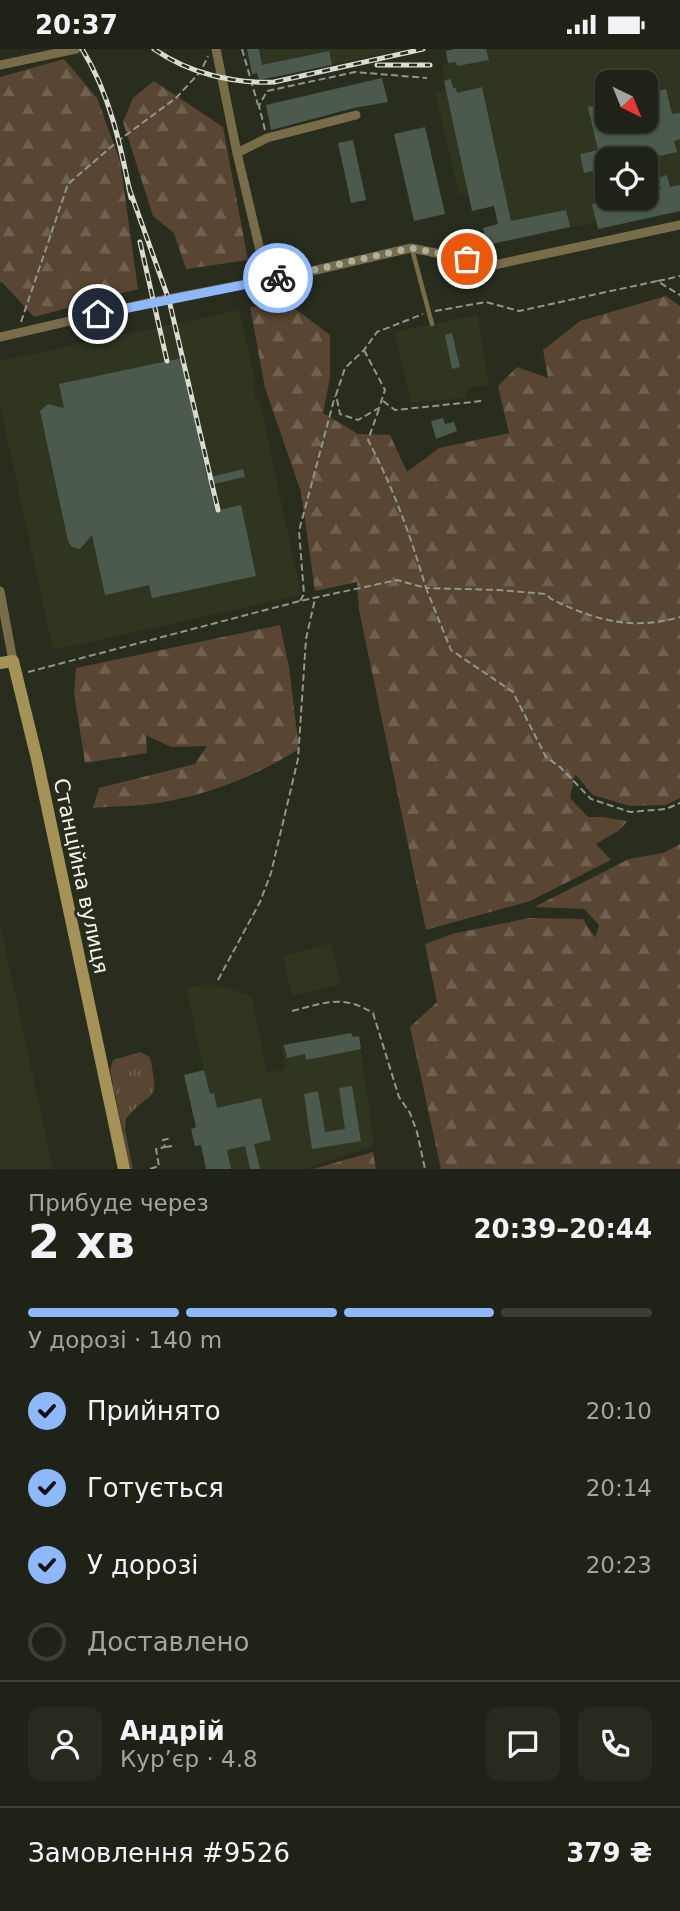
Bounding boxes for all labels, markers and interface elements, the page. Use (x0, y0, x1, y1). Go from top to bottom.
text: 20:37 (35, 10, 118, 40)
north arrow (595, 70, 658, 133)
map controls (595, 70, 658, 210)
button: locate (595, 147, 658, 210)
pin (437, 229, 497, 289)
icon: bag (448, 240, 486, 278)
courier (243, 243, 313, 313)
icon: bike (259, 259, 297, 297)
pin (68, 284, 128, 344)
icon: home (79, 295, 117, 333)
street label: Станційна вулиця (49, 776, 113, 976)
text: Прибуде через (28, 1190, 209, 1216)
text: 20:39–20:44 (473, 1214, 652, 1244)
text: 2 хв (28, 1215, 135, 1269)
text: У дорозі · 140 m (28, 1327, 222, 1353)
icon: check (28, 1392, 66, 1430)
text: Прийнято (87, 1396, 221, 1426)
text: 20:10 (586, 1398, 652, 1424)
icon: check (28, 1469, 66, 1507)
text: Готується (87, 1473, 224, 1503)
text: 20:14 (586, 1475, 652, 1501)
icon: check (28, 1546, 66, 1584)
text: У дорозі (87, 1550, 198, 1580)
text: 20:23 (586, 1552, 652, 1578)
text: Доставлено (87, 1627, 249, 1657)
button: person (28, 1707, 102, 1781)
button: chat (486, 1707, 560, 1781)
button: phone (578, 1707, 652, 1781)
text: Андрій (120, 1716, 225, 1746)
text: Кур’єр · 4.8 (120, 1746, 258, 1772)
text: Замовлення #9526 (28, 1838, 290, 1868)
text: 379 ₴ (566, 1838, 652, 1868)

